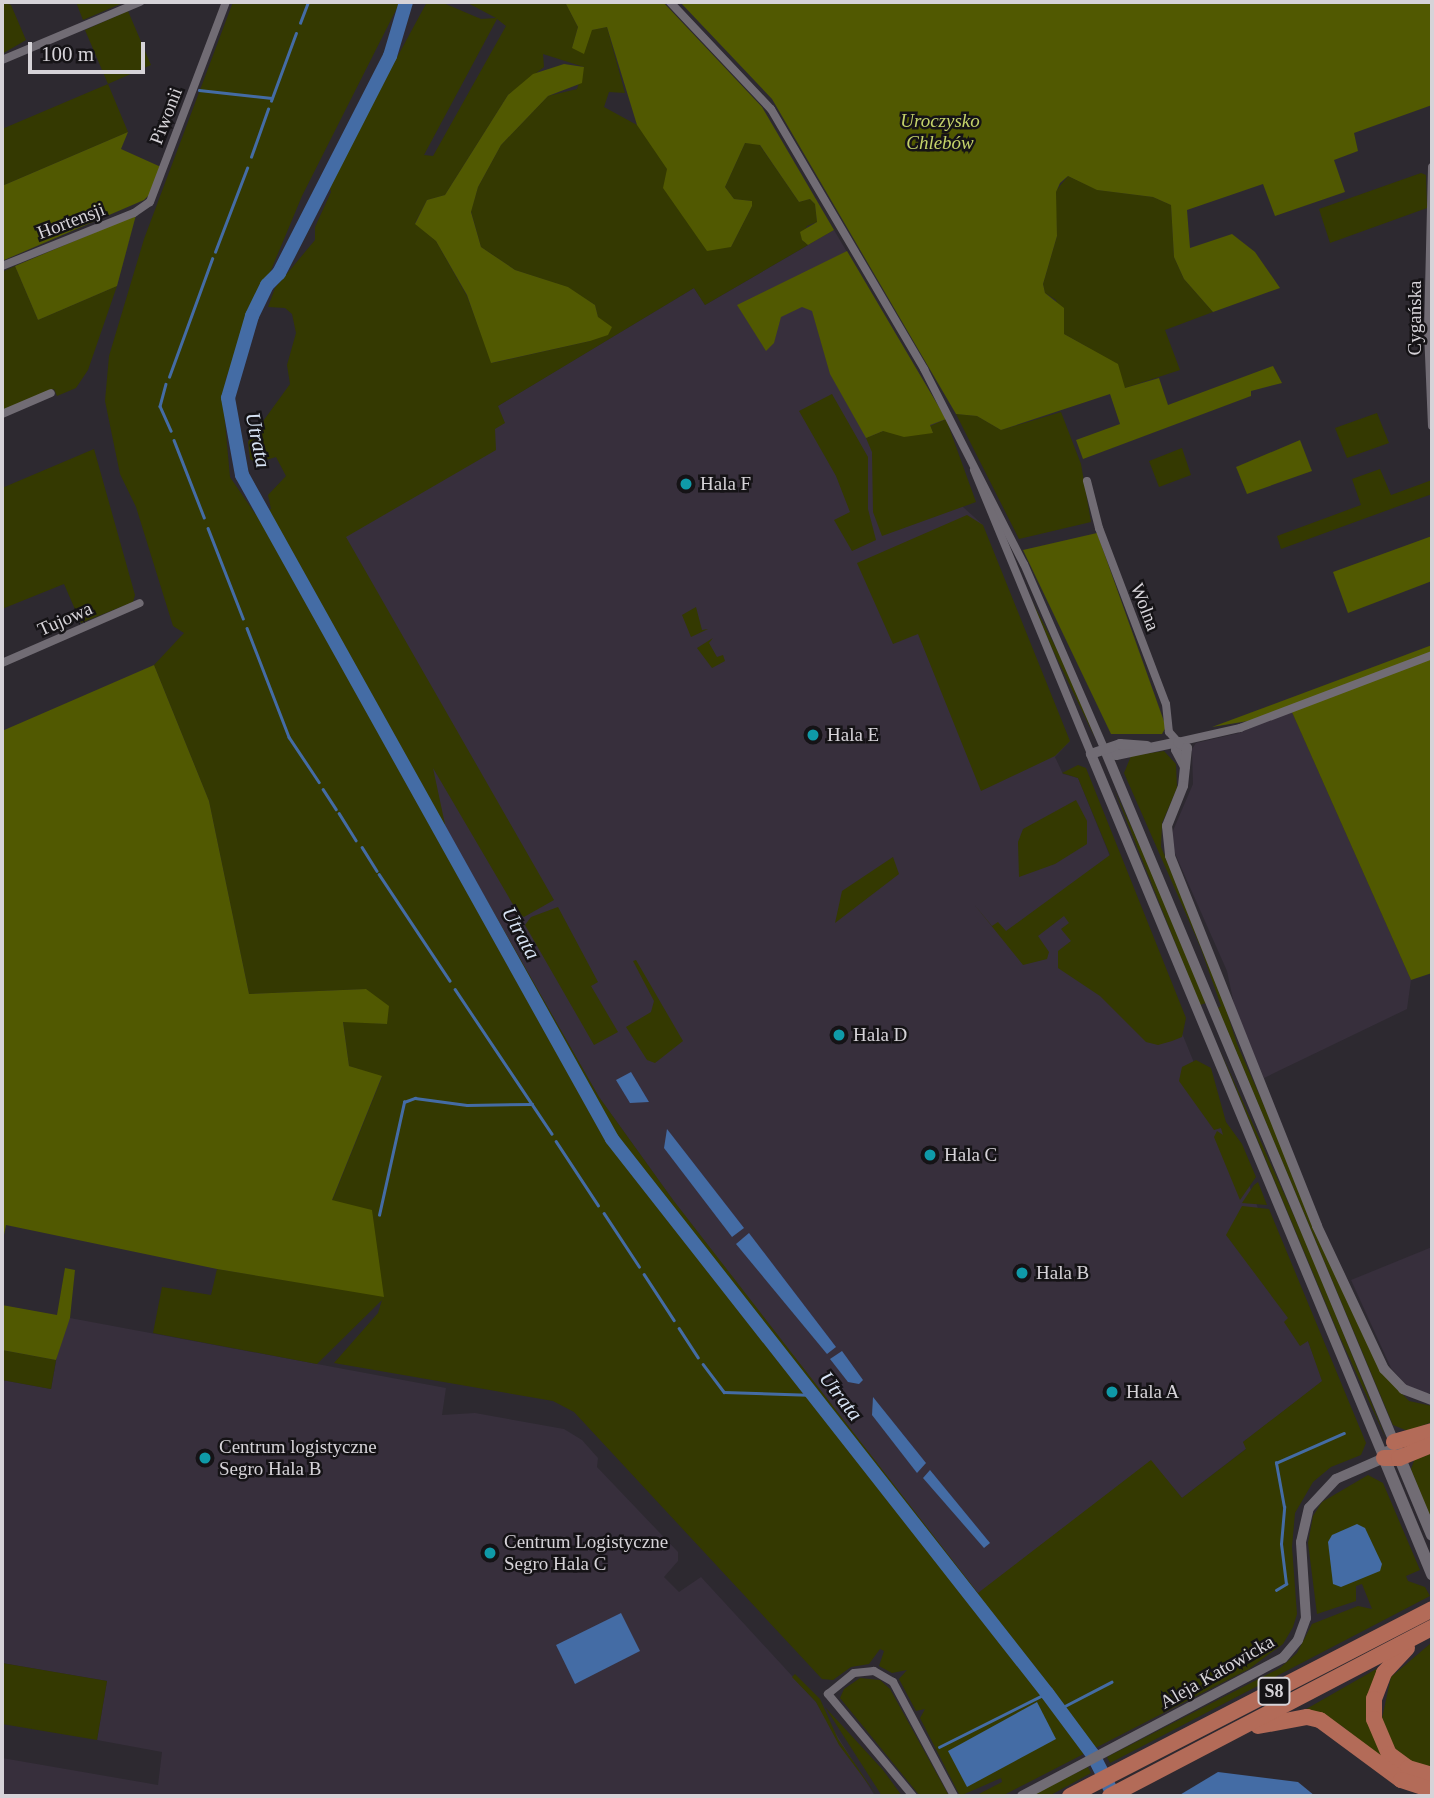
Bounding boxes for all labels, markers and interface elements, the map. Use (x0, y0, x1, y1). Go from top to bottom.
scale bar (32, 28, 149, 72)
text: 100 m (41, 42, 94, 66)
street label: Piwonii (145, 84, 187, 148)
park label: Uroczysko Chlebów (900, 110, 980, 154)
street label: Hortensji (34, 198, 108, 244)
street label: Cygańska (1404, 281, 1426, 355)
water label: Utrata (240, 410, 276, 470)
place label: Hala F (700, 473, 751, 495)
marker: Hala F (678, 476, 694, 492)
street label: Wolna (1126, 580, 1164, 634)
street label: Tujowa (34, 597, 96, 641)
place label: Hala E (827, 724, 879, 746)
marker: Hala E (805, 727, 821, 743)
water label: Utrata (496, 902, 546, 964)
place label: Hala D (853, 1024, 907, 1046)
marker: Hala D (831, 1027, 847, 1043)
place label: Hala C (944, 1144, 997, 1166)
marker: Hala C (922, 1147, 938, 1163)
place label: Hala B (1036, 1262, 1089, 1284)
marker: Hala B (1014, 1265, 1030, 1281)
water label: Utrata (814, 1366, 868, 1426)
place label: Hala A (1126, 1381, 1180, 1403)
marker: Hala A (1104, 1384, 1120, 1400)
place label: Centrum logistyczne Segro Hala B (219, 1436, 377, 1480)
marker: Centrum logistyczne Segro Hala B (197, 1450, 213, 1466)
place label: Centrum Logistyczne Segro Hala C (504, 1531, 668, 1575)
marker: Centrum Logistyczne Segro Hala C (482, 1545, 498, 1561)
street label: Aleja Katowicka (1156, 1630, 1278, 1714)
road number: S8 (1256, 1676, 1292, 1706)

